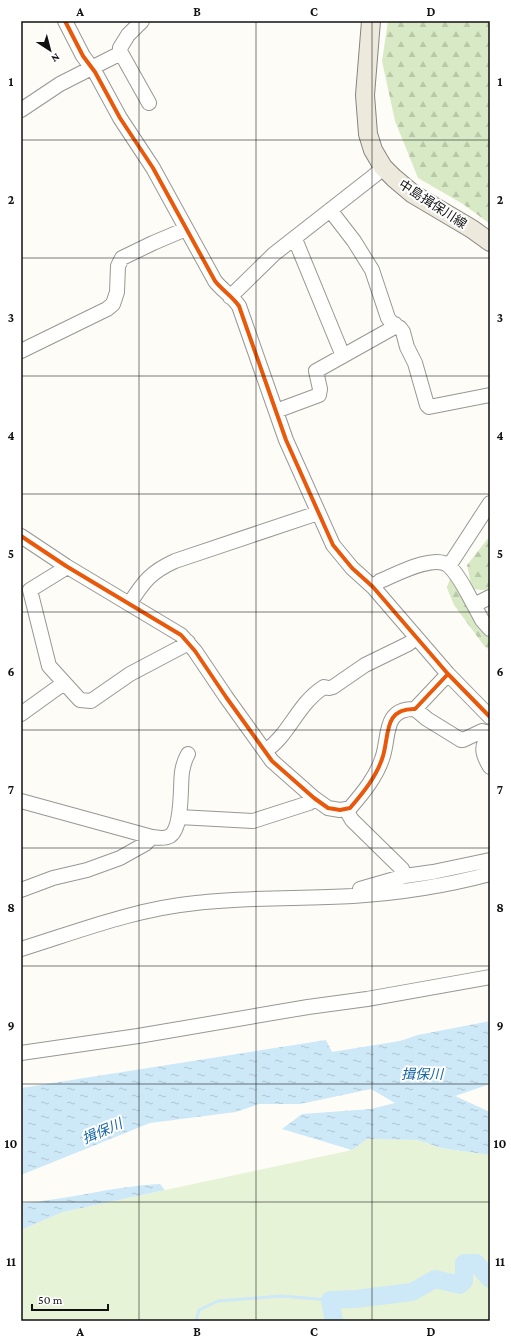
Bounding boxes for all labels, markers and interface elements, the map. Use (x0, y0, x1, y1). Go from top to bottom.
text: A (75, 4, 84, 19)
text: B (193, 4, 201, 19)
text: C (310, 4, 318, 19)
text: D (427, 4, 436, 19)
north arrow (30, 30, 70, 70)
text: N (49, 51, 62, 65)
text: 1 (9, 74, 14, 89)
text: 1 (498, 74, 503, 89)
street label: 中島揖保川線 (396, 176, 470, 232)
text: 2 (8, 192, 15, 207)
text: 2 (497, 192, 504, 207)
text: 3 (8, 310, 14, 325)
text: 3 (497, 310, 503, 325)
text: 4 (7, 428, 15, 443)
text: 4 (496, 428, 504, 443)
text: 5 (8, 546, 14, 561)
text: 5 (497, 546, 503, 561)
text: 6 (7, 664, 15, 679)
text: 6 (496, 664, 504, 679)
text: 7 (8, 782, 14, 797)
text: 7 (497, 782, 503, 797)
text: 8 (7, 900, 15, 915)
text: 8 (496, 900, 504, 915)
text: 9 (7, 1018, 15, 1033)
text: 9 (496, 1018, 504, 1033)
water label: 揖保川 (401, 1066, 445, 1082)
water label: 揖保川 (80, 1114, 126, 1147)
text: 10 (5, 1136, 17, 1151)
text: 10 (494, 1136, 506, 1151)
text: 11 (6, 1254, 16, 1269)
text: 11 (495, 1254, 505, 1269)
scale bar (32, 1286, 108, 1312)
text: 50 m (38, 1293, 63, 1307)
text: A (75, 1324, 84, 1339)
text: B (193, 1324, 201, 1339)
text: C (310, 1324, 318, 1339)
text: D (427, 1324, 436, 1339)

